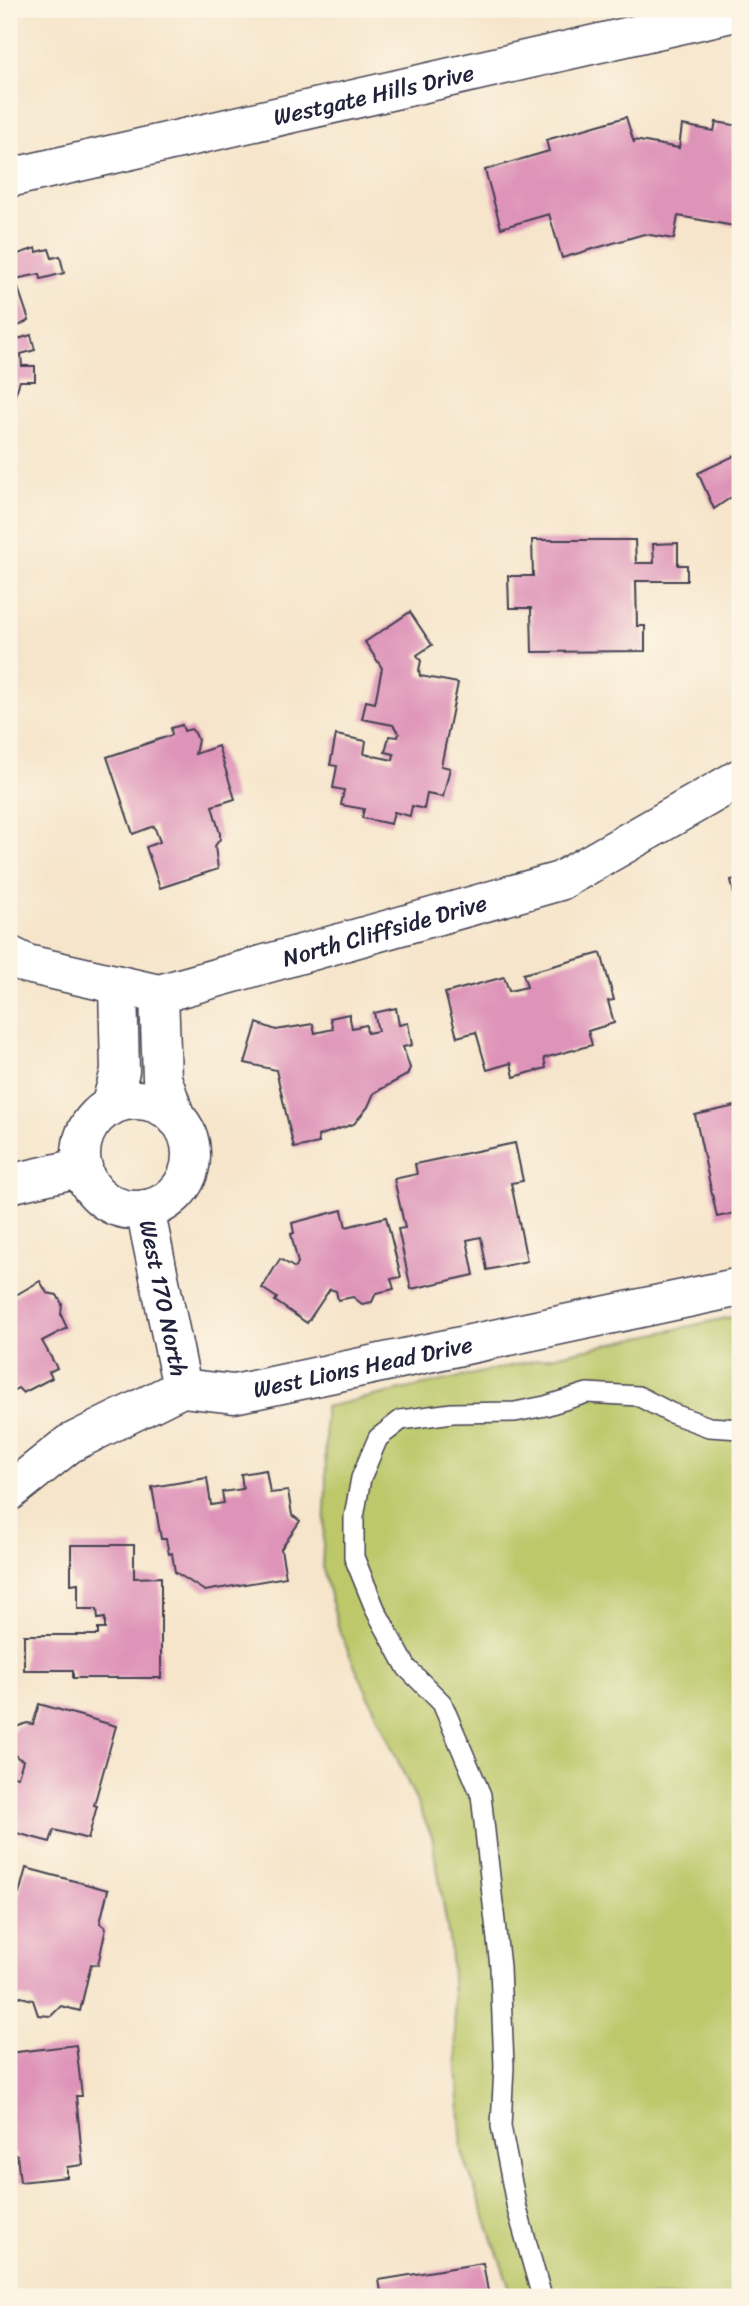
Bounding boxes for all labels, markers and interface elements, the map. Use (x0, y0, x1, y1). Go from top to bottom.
street label: Westgate Hills Drive (269, 52, 478, 138)
street label: North Cliffside Drive (278, 882, 492, 979)
street label: West 170 North (127, 1216, 200, 1380)
street label: West Lions Head Drive (249, 1324, 477, 1410)

